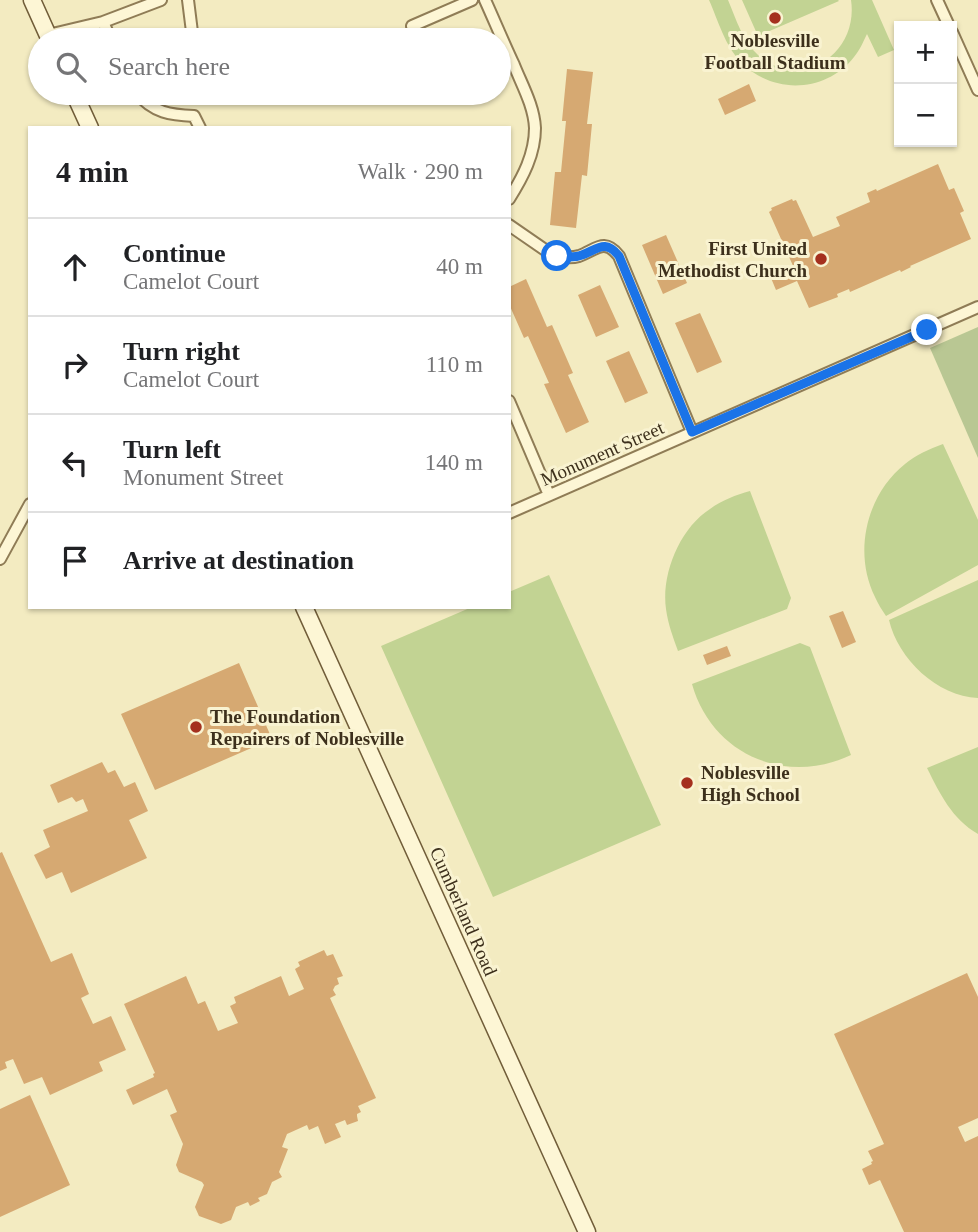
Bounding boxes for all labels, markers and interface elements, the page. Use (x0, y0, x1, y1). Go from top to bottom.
marker: Noblesville Football Stadium (767, 10, 783, 26)
map controls (894, 21, 957, 147)
button: + (894, 21, 957, 84)
search box (28, 28, 511, 105)
place label: Noblesville Football Stadium (705, 30, 846, 73)
icon: search (52, 48, 90, 86)
text: Search here (108, 52, 230, 81)
button: − (894, 84, 957, 147)
text: 4 min (56, 155, 129, 188)
text: Walk · 290 m (358, 159, 483, 184)
place label: First United Methodist Church (658, 238, 807, 281)
text: Continue (123, 239, 226, 268)
route start (541, 240, 572, 271)
icon: ahead (56, 248, 94, 286)
marker: First United Methodist Church (813, 251, 829, 267)
text: 40 m (436, 254, 483, 279)
text: Camelot Court (123, 269, 259, 294)
route end (911, 314, 942, 345)
text: Turn right (123, 337, 240, 366)
icon: right (56, 346, 94, 384)
text: 110 m (426, 352, 483, 377)
text: Camelot Court (123, 367, 259, 392)
street label: Monument Street (537, 417, 668, 490)
text: Turn left (123, 435, 221, 464)
icon: left (56, 444, 94, 482)
text: 140 m (425, 450, 483, 475)
text: Monument Street (123, 465, 283, 490)
icon: arrive (56, 542, 94, 580)
text: Arrive at destination (123, 546, 354, 575)
place label: The Foundation Repairers of Noblesville (210, 706, 404, 749)
marker: The Foundation Repairers of Noblesville (188, 719, 204, 735)
place label: Noblesville High School (701, 762, 800, 805)
marker: Noblesville High School (679, 775, 695, 791)
street label: Cumberland Road (426, 844, 502, 979)

